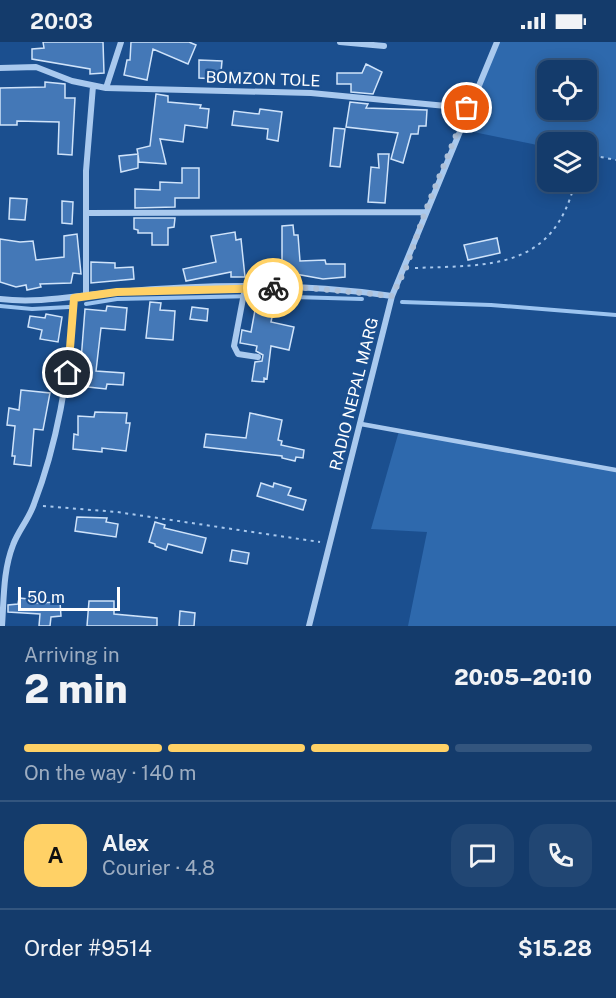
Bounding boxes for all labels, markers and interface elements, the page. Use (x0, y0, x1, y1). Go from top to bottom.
text: 20:03 (30, 8, 93, 34)
map controls (537, 60, 597, 192)
button: locate (537, 60, 597, 120)
street label: BOMZON TOLE (205, 68, 321, 90)
pin (441, 82, 492, 133)
icon: bag (450, 91, 483, 124)
button: layers (537, 132, 597, 192)
courier (243, 258, 303, 318)
icon: bike (257, 272, 290, 305)
street label: RADIO NEPAL MARG (326, 315, 382, 473)
pin (42, 347, 93, 398)
icon: home (51, 356, 84, 389)
scale bar (18, 584, 120, 612)
text: 50 m (27, 588, 65, 607)
text: Arriving in (24, 643, 119, 667)
text: 20:05–20:10 (454, 664, 592, 690)
text: 2 min (24, 666, 128, 712)
text: On the way · 140 m (24, 761, 196, 785)
button: chat (451, 824, 514, 887)
button: phone (529, 824, 592, 887)
text: Alex (102, 830, 149, 856)
text: A (48, 842, 63, 868)
text: Courier · 4.8 (102, 856, 215, 880)
text: Order #9514 (24, 935, 152, 961)
text: $15.28 (518, 935, 592, 961)

